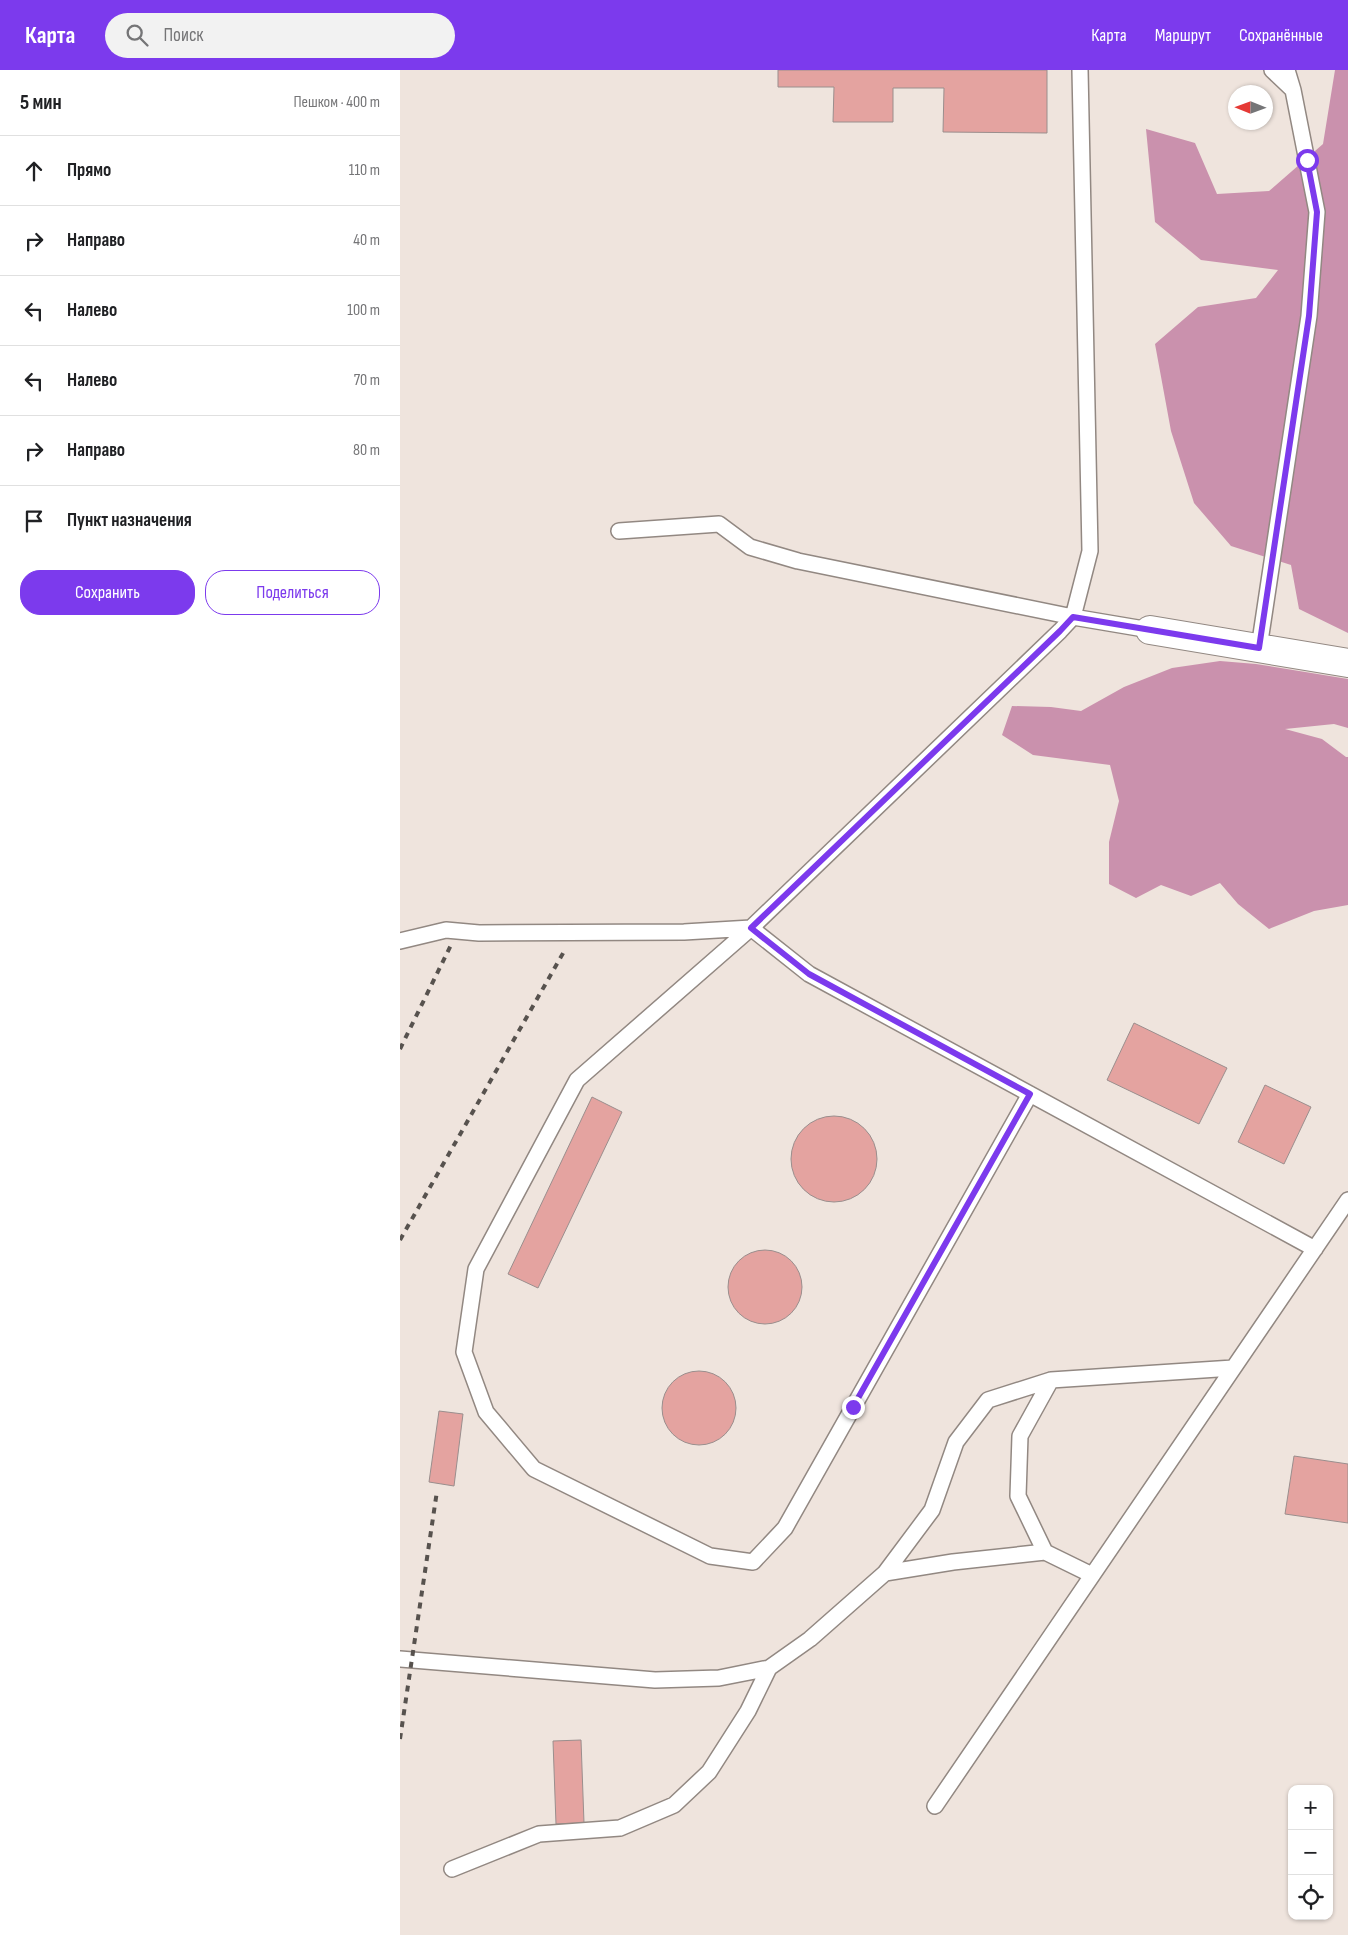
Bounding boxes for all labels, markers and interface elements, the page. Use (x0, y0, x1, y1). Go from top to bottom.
search box (105, 13, 455, 58)
text: Карта (25, 21, 75, 50)
icon: search (123, 21, 151, 49)
text: Поиск (163, 24, 204, 47)
text: Карта (1091, 25, 1127, 46)
text: Маршрут (1155, 25, 1211, 46)
text: Сохранённые (1239, 25, 1323, 46)
north arrow (1228, 85, 1273, 130)
text: 5 мин (20, 90, 62, 115)
text: Пешком · 400 m (293, 93, 380, 112)
route start (1296, 149, 1319, 172)
icon: ahead (20, 157, 48, 185)
text: Прямо (67, 159, 111, 182)
text: 110 m (349, 161, 380, 180)
icon: right (20, 227, 48, 255)
text: Направо (67, 229, 125, 252)
text: 40 m (353, 231, 380, 250)
icon: left (20, 297, 48, 325)
text: Налево (67, 299, 117, 322)
text: 100 m (347, 301, 380, 320)
icon: left (20, 367, 48, 395)
text: Налево (67, 369, 117, 392)
text: 70 m (354, 371, 380, 390)
icon: right (20, 437, 48, 465)
text: Направо (67, 439, 125, 462)
text: 80 m (353, 441, 380, 460)
icon: arrive (20, 507, 48, 535)
text: Пункт назначения (67, 509, 192, 532)
button: Сохранить (20, 570, 195, 615)
button: Поделиться (205, 570, 380, 615)
route end (842, 1396, 865, 1419)
map controls (1288, 1785, 1333, 1920)
button: + (1288, 1785, 1333, 1830)
button: − (1288, 1830, 1333, 1875)
button: locate (1288, 1875, 1333, 1920)

